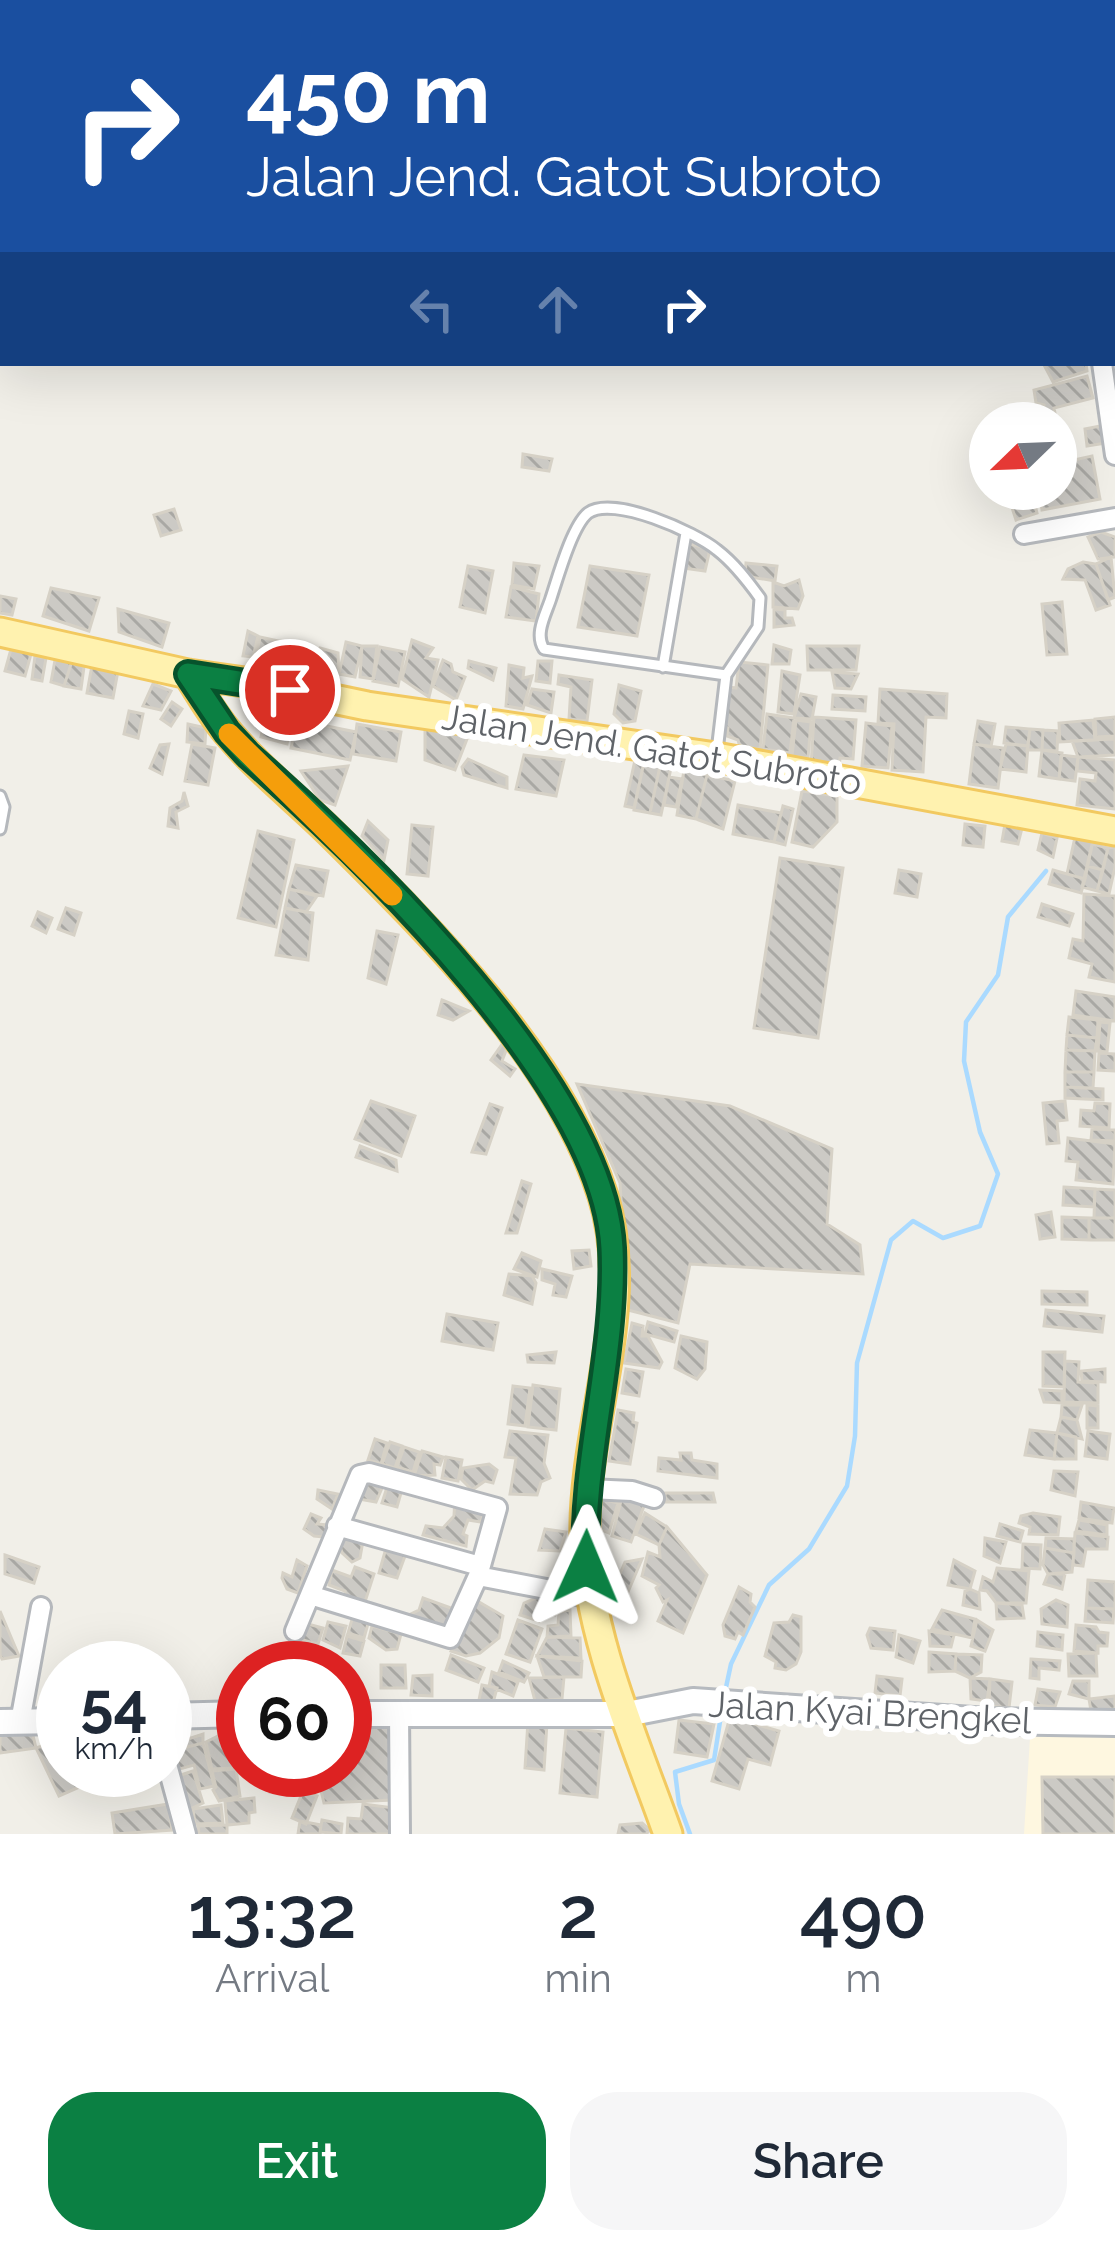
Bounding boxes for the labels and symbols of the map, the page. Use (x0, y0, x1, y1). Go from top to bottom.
north arrow (969, 402, 1077, 510)
pin (239, 639, 341, 741)
street label: Jalan Jend. Gatot Subroto (439, 695, 865, 803)
position arrow (523, 1504, 649, 1630)
speed limit sign: 60 (216, 1641, 372, 1797)
street label: Jalan Kyai Brengkel (708, 1683, 1033, 1741)

